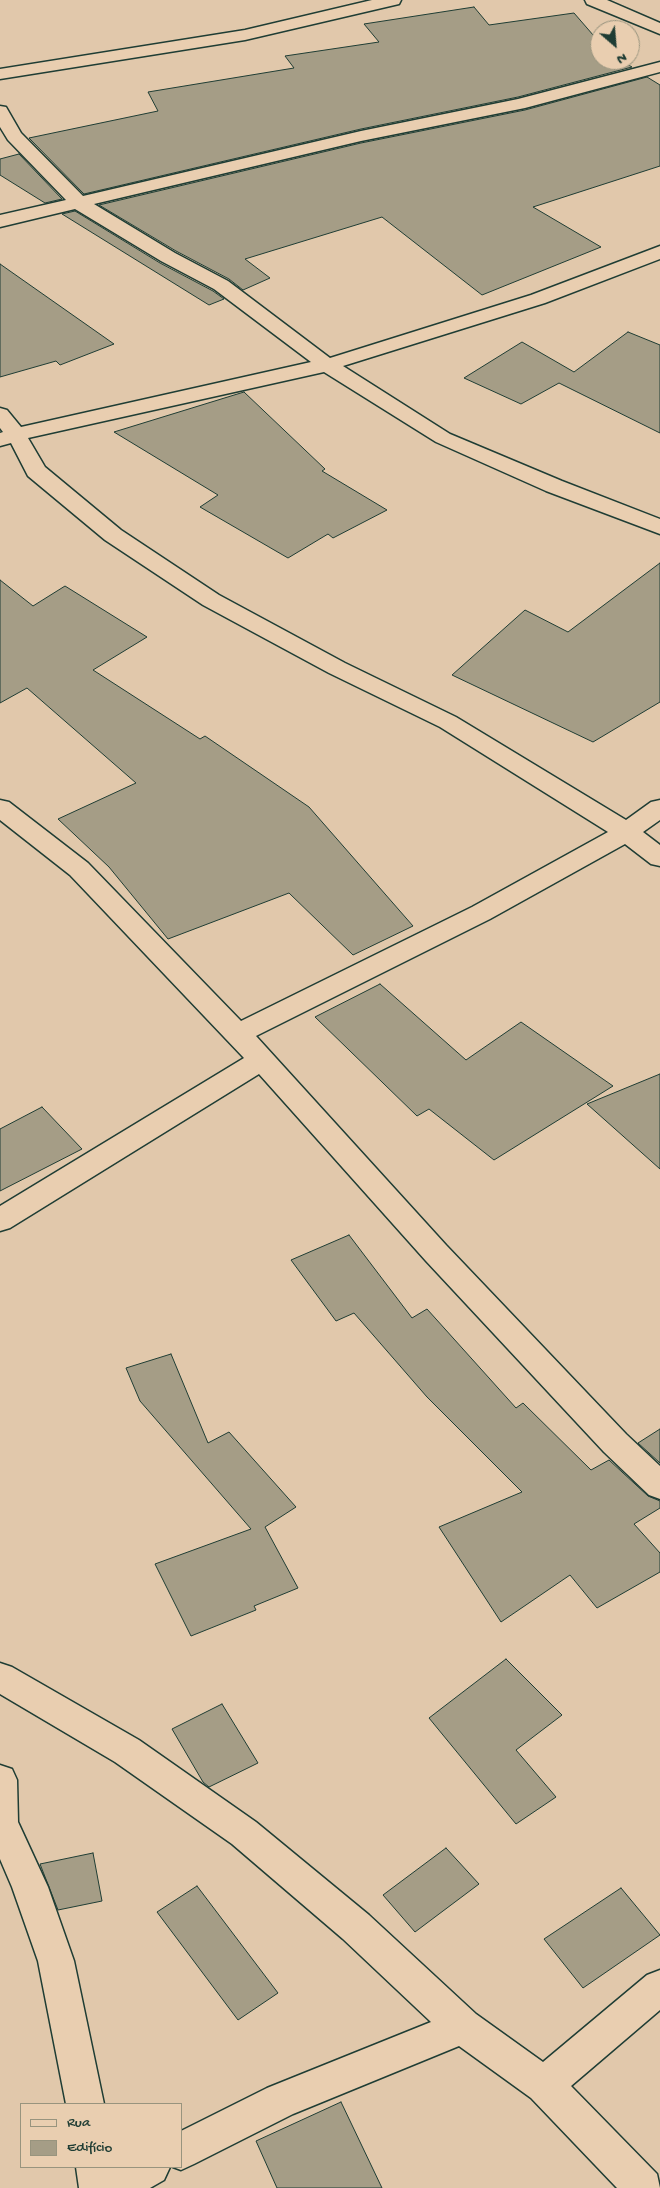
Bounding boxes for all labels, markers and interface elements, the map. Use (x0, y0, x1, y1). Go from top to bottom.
north arrow (590, 20, 640, 70)
text: N (614, 48, 630, 68)
legend (20, 2103, 182, 2168)
text: Rua (67, 2114, 90, 2132)
text: Edifício (67, 2139, 112, 2157)

